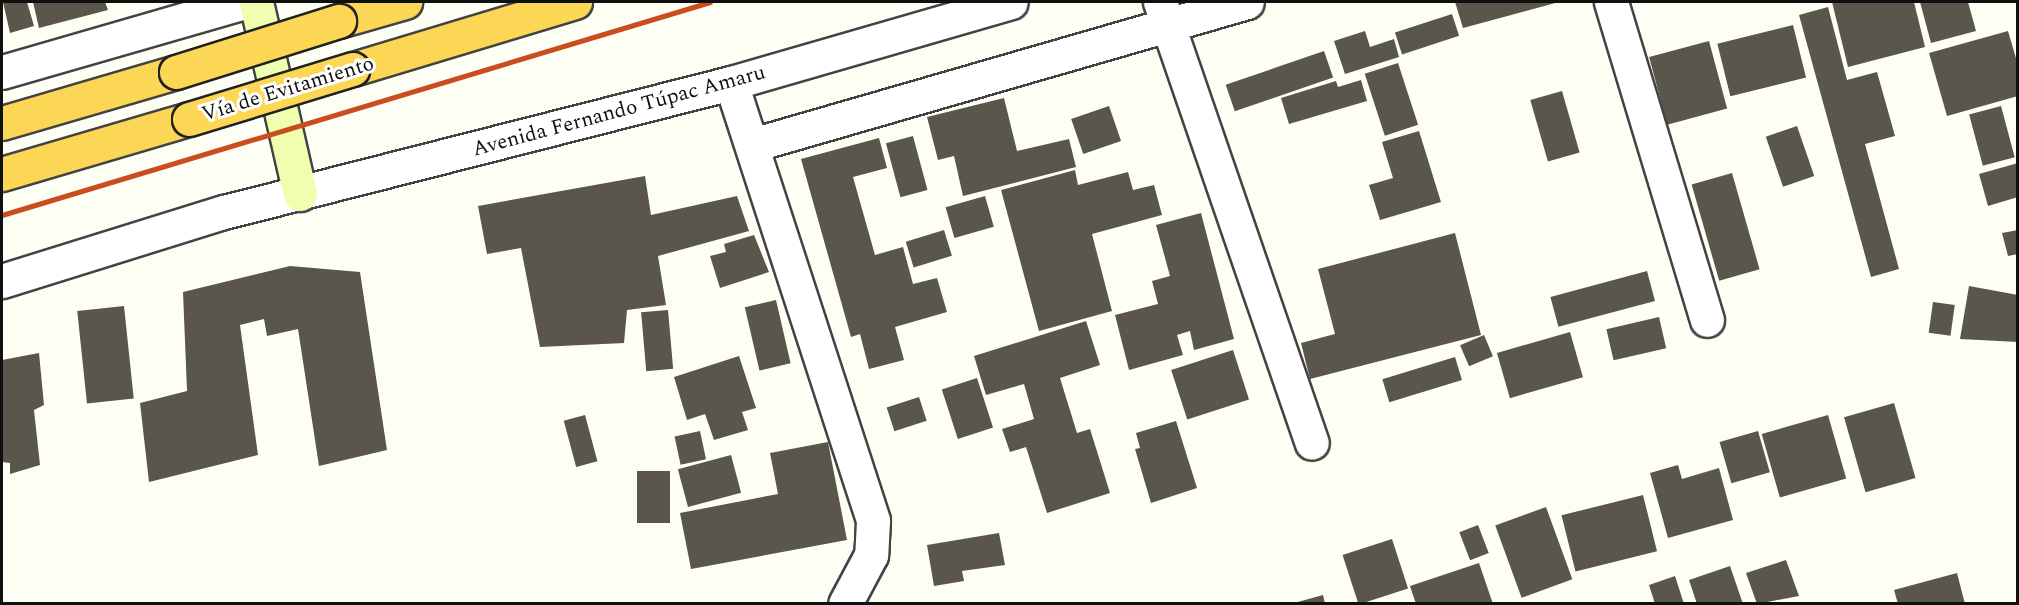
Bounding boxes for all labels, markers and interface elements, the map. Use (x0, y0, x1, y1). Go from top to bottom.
street label: Vía de Evitamiento (199, 51, 377, 127)
street label: Avenida Fernando Túpac Amaru (470, 60, 768, 162)

